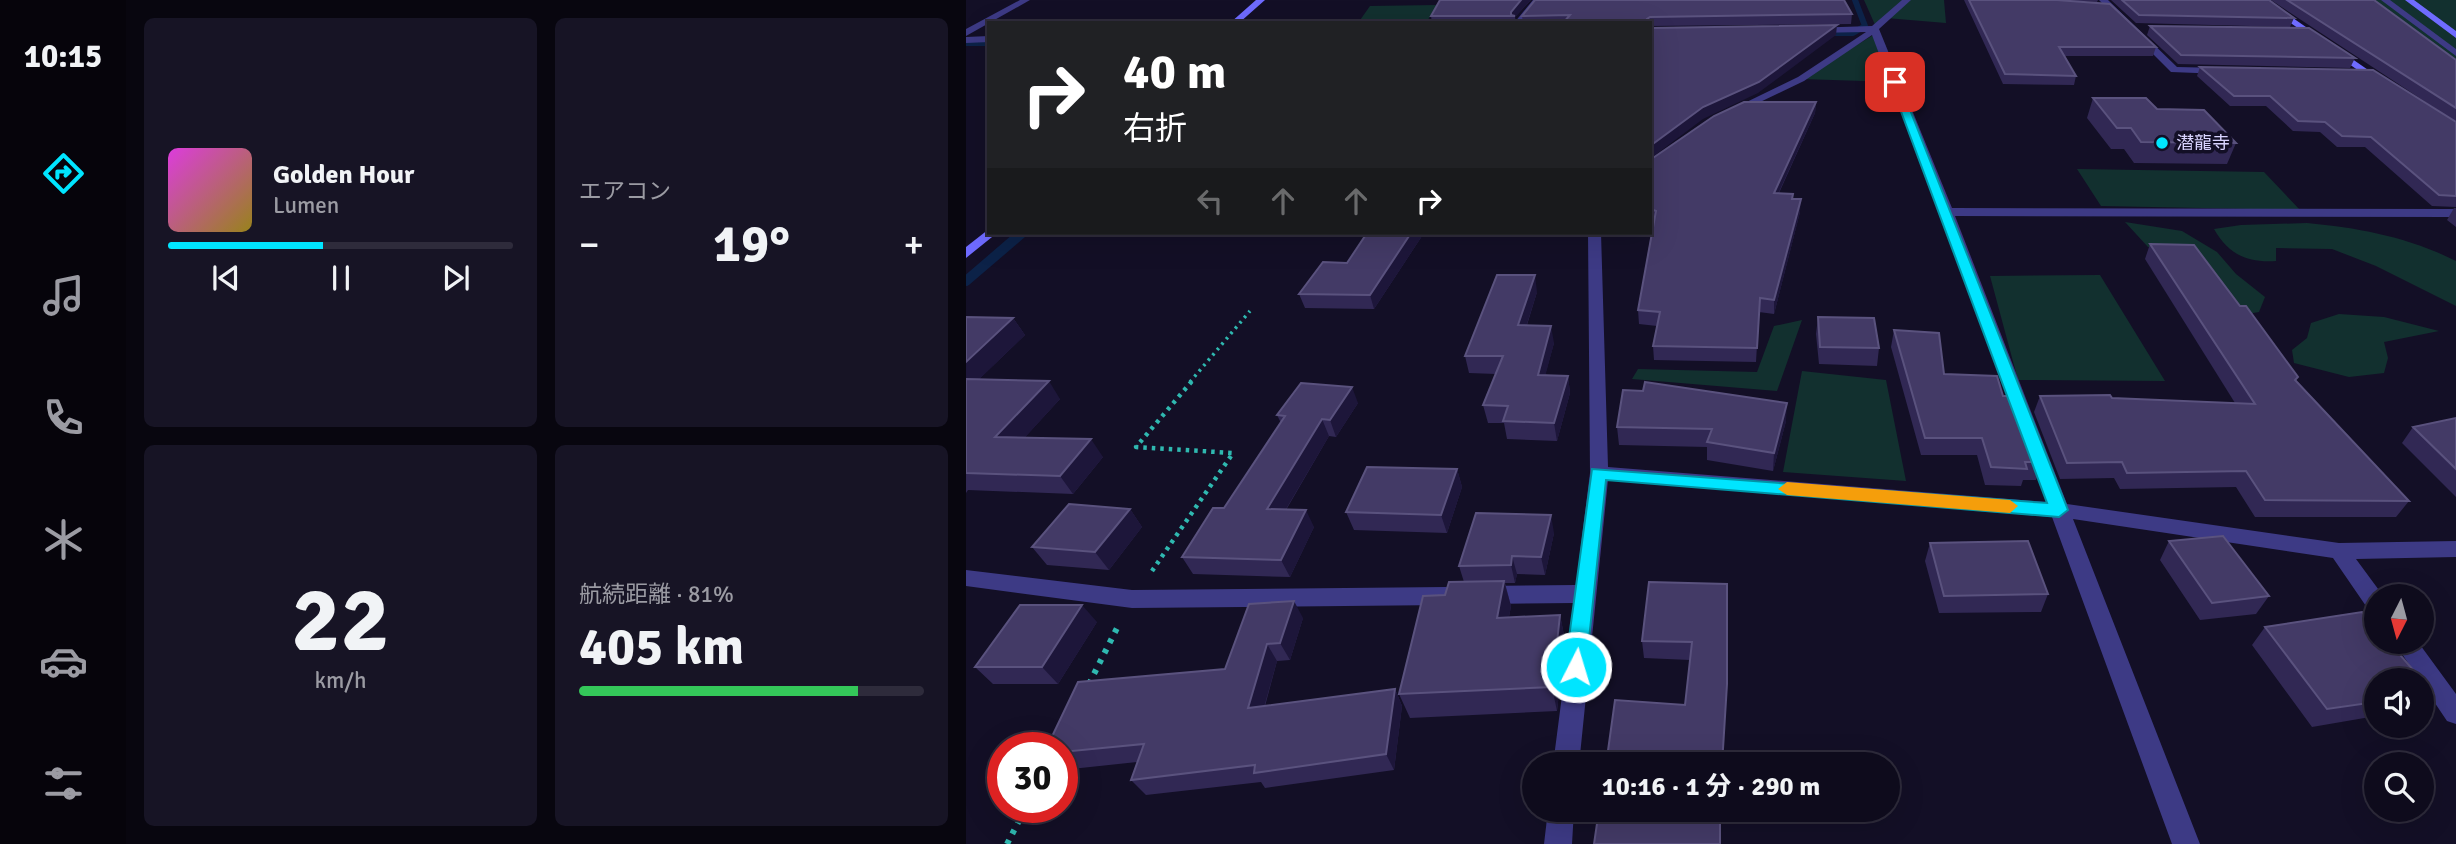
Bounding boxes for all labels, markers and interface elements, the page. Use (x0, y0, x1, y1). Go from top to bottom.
text: 10:15 (24, 37, 102, 76)
text: 40 m (1123, 42, 1226, 102)
icon: right (1008, 49, 1099, 140)
pin (1865, 52, 1925, 112)
icon: arrive (1876, 63, 1914, 101)
text: 右折 (1123, 109, 1187, 148)
place label: 潜龍寺 (2176, 132, 2230, 154)
marker: 潜龍寺 (2154, 135, 2170, 151)
icon: directions (39, 149, 88, 198)
text: Golden Hour (273, 159, 414, 191)
text: エアコン (579, 177, 671, 206)
icon: left (1191, 182, 1229, 220)
icon: ahead (1264, 182, 1302, 220)
icon: ahead (1337, 182, 1375, 220)
icon: right (1410, 182, 1448, 220)
text: Lumen (273, 191, 339, 220)
text: 19° (713, 212, 790, 276)
text: − (579, 221, 600, 268)
text: + (903, 221, 924, 268)
icon: previous (207, 259, 245, 297)
icon: pause (322, 259, 360, 297)
icon: next (437, 259, 475, 297)
icon: music (39, 271, 88, 320)
icon: phone (39, 393, 88, 442)
icon: climate (39, 515, 88, 564)
text: 22 (291, 564, 390, 677)
text: 航続距離 · 81% (579, 580, 734, 609)
north arrow (2364, 584, 2434, 654)
map controls (2364, 584, 2434, 822)
text: 405 km (579, 615, 744, 679)
position arrow (1539, 630, 1613, 704)
icon: car (39, 637, 88, 686)
text: km/h (314, 666, 367, 695)
button: sound (2364, 668, 2434, 738)
speed limit sign: 30 (987, 732, 1078, 823)
button: search (2364, 752, 2434, 822)
icon: filters (39, 759, 88, 808)
text: 10:16 · 1 分 · 290 m (1602, 771, 1820, 803)

